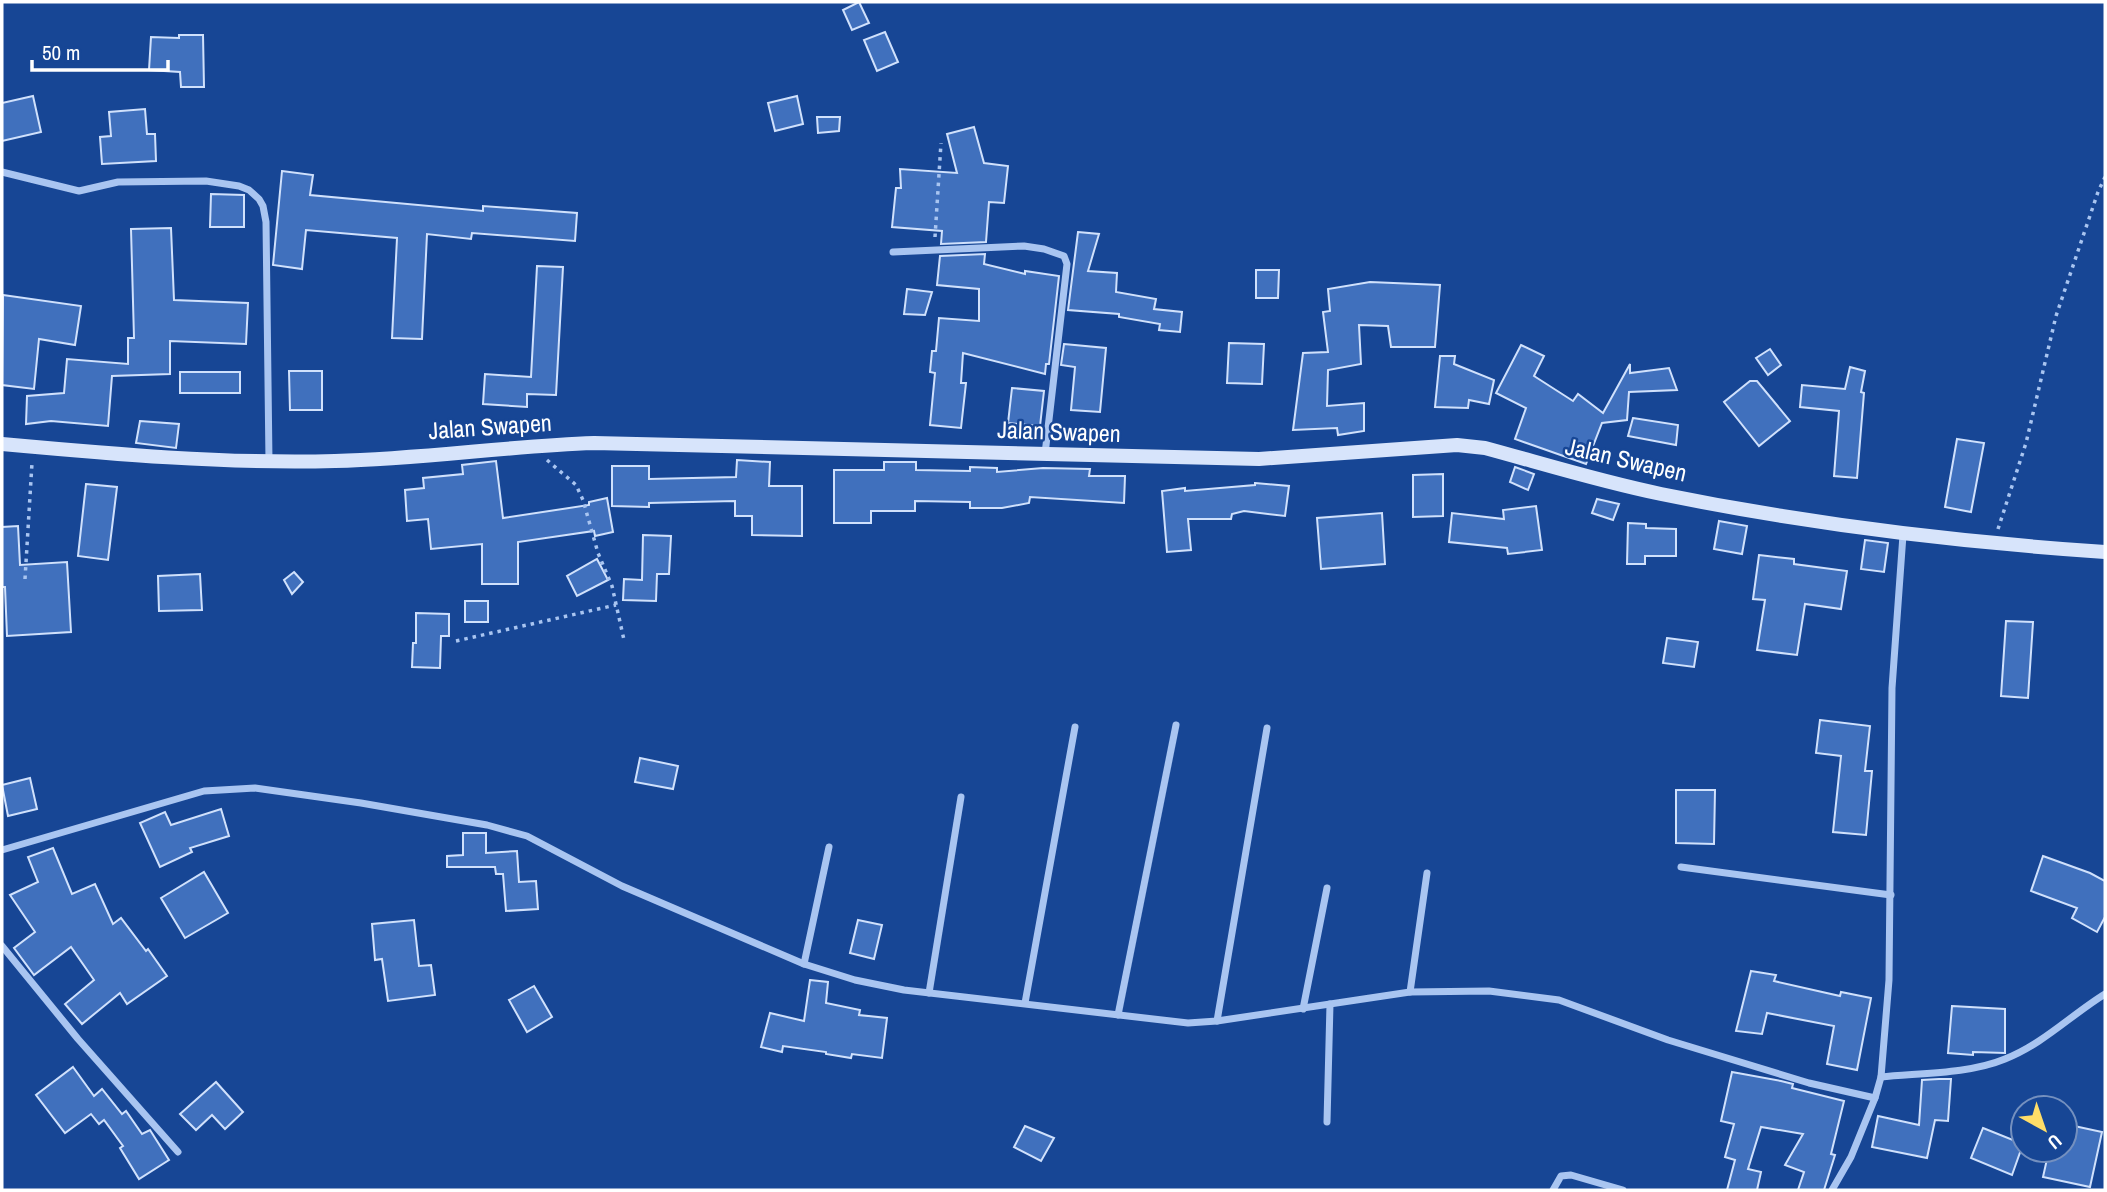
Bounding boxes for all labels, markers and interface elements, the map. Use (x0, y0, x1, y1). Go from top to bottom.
scale bar (32, 28, 168, 72)
text: 50 m (42, 38, 80, 67)
street label: Jalan Swapen (427, 406, 553, 446)
street label: Jalan Swapen (997, 413, 1121, 449)
street label: Jalan Swapen (1562, 430, 1690, 489)
north arrow (2009, 1094, 2079, 1164)
text: U (2042, 1128, 2068, 1156)

